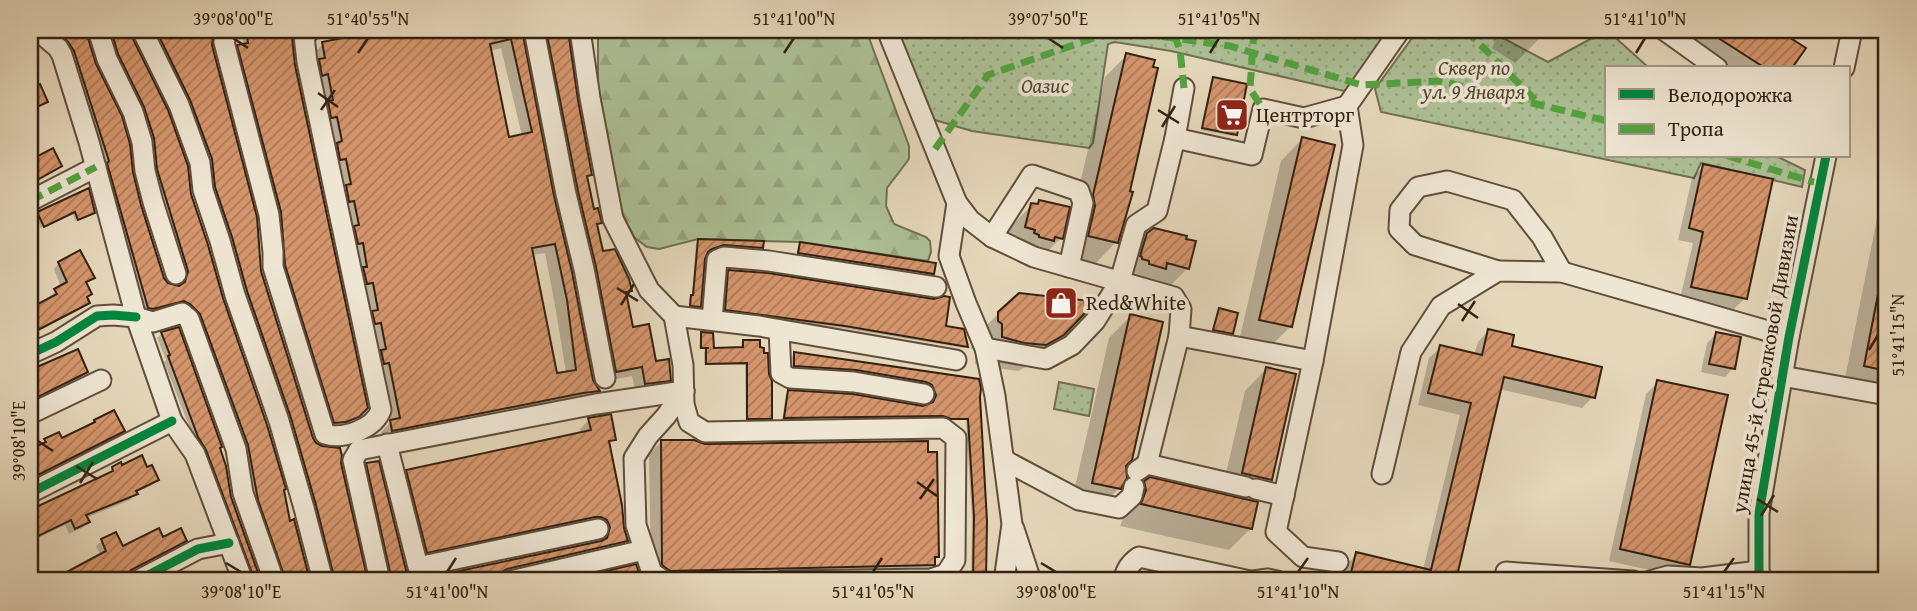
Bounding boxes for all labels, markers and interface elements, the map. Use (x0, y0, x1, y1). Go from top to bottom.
text: 39°08'00"E (193, 5, 273, 32)
text: 51°40'55"N (327, 5, 410, 32)
text: 51°41'00"N (753, 5, 836, 32)
text: 39°07'50"E (1008, 5, 1088, 32)
text: 51°41'05"N (1178, 5, 1261, 32)
text: 51°41'10"N (1604, 5, 1687, 32)
park label: Сквер по ул. 9 Января (1420, 52, 1526, 107)
legend (1605, 66, 1850, 158)
park label: Оазис (1021, 70, 1070, 101)
text: Велодорожка (1668, 79, 1793, 110)
supermarket icon: Центрторг (1213, 96, 1251, 134)
place label: Центрторг (1256, 99, 1354, 130)
text: Тропа (1668, 113, 1724, 144)
street label: улица 45-й Стрелковой Дивизии (1723, 212, 1806, 517)
shop icon: Red&White (1042, 284, 1080, 322)
place label: Red&White (1086, 287, 1186, 318)
text: 51°41'15"N (1884, 293, 1911, 376)
text: 39°08'10"E (5, 401, 32, 481)
text: 39°08'10"E (201, 578, 281, 605)
text: 51°41'00"N (406, 578, 489, 605)
text: 51°41'05"N (832, 578, 915, 605)
text: 39°08'00"E (1016, 578, 1096, 605)
text: 51°41'10"N (1257, 578, 1340, 605)
text: 51°41'15"N (1683, 578, 1766, 605)

